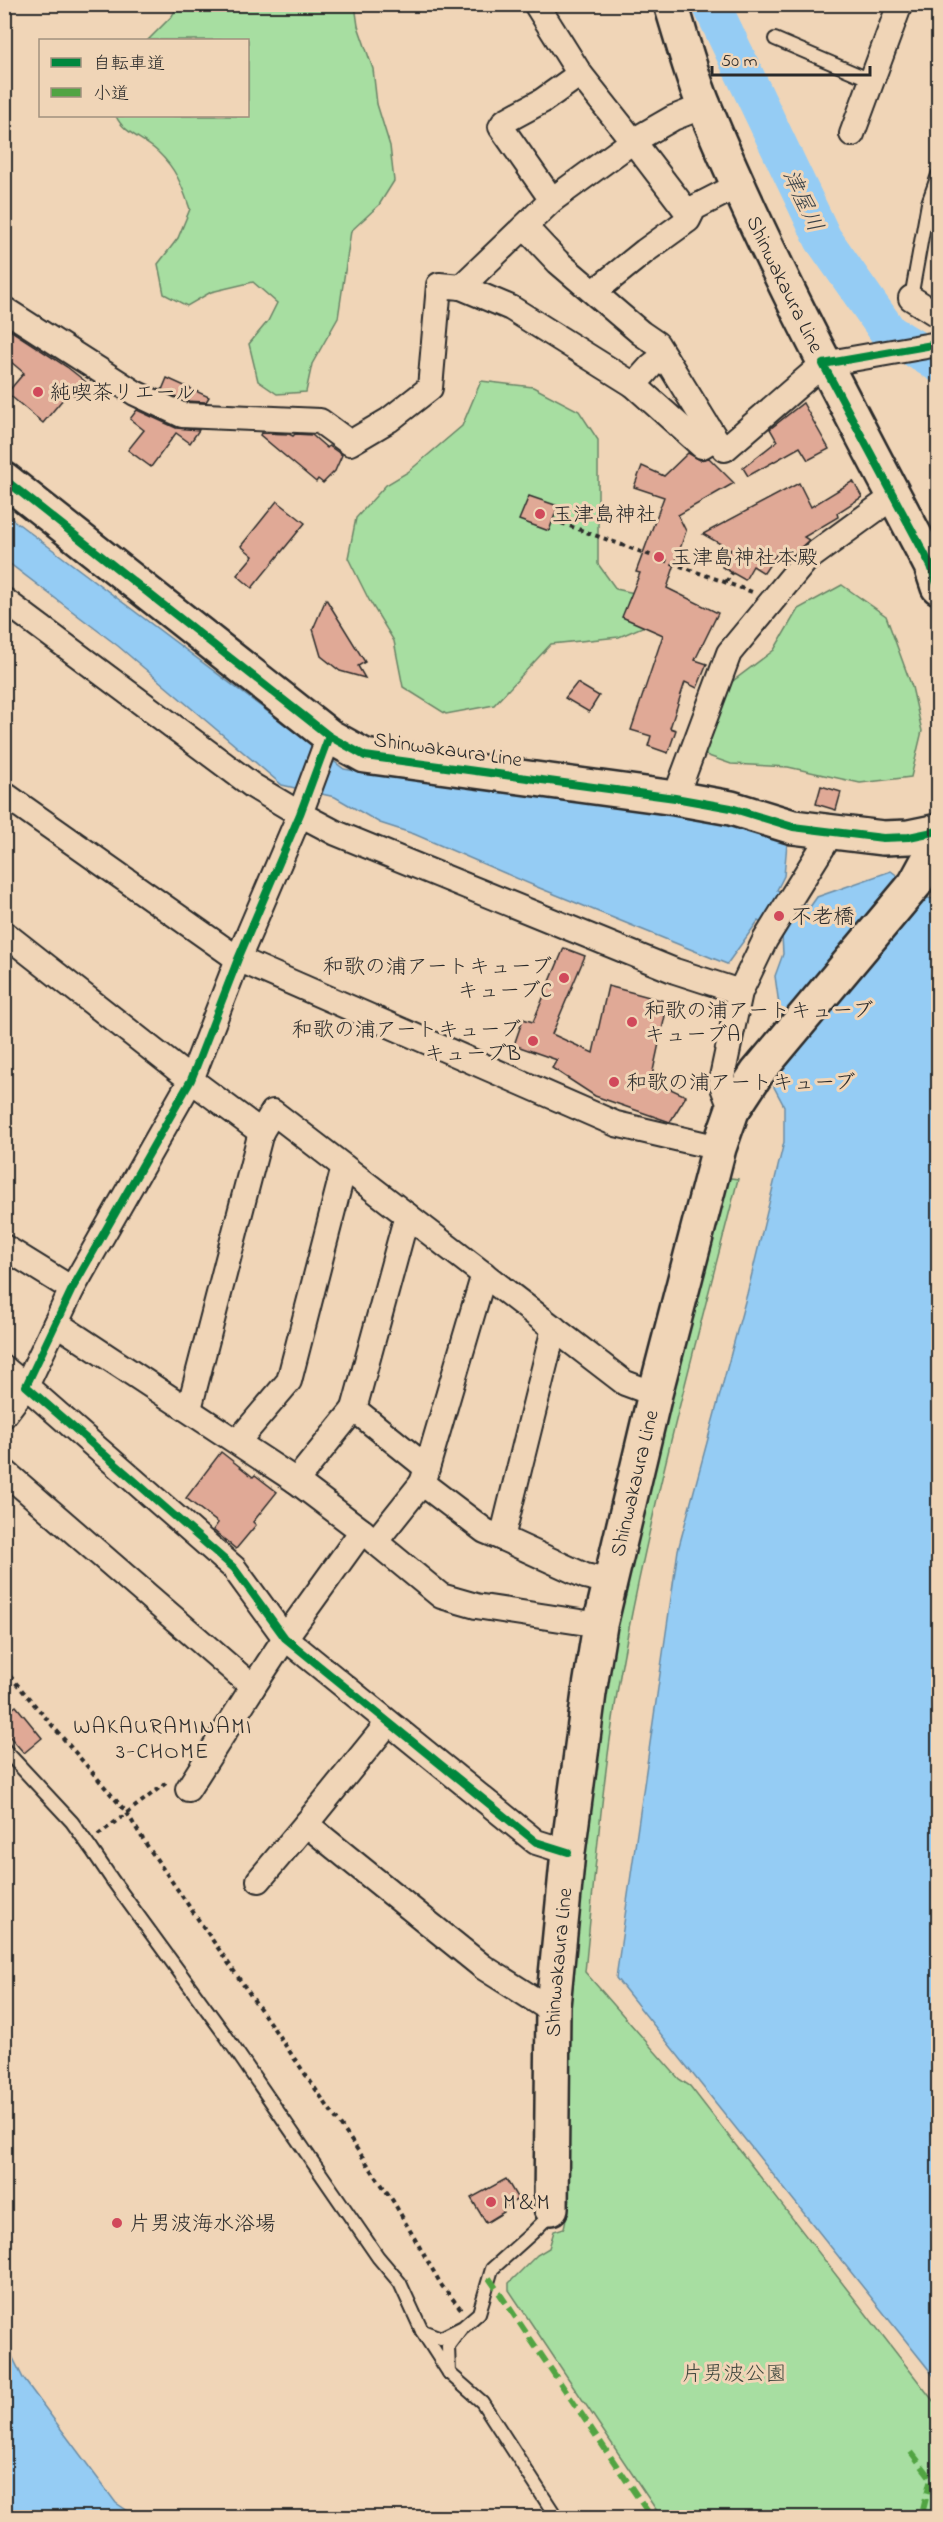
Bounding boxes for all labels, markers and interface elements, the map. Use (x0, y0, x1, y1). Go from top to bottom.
legend (39, 39, 249, 117)
scale bar (712, 39, 870, 77)
text: 50 m (721, 49, 758, 75)
text: 自転車道 (93, 52, 165, 78)
text: 小道 (93, 82, 129, 108)
water label: 津屋川 (773, 165, 830, 238)
street label: Shinwakaura Line (737, 211, 830, 359)
place label: 純喫茶リエール (50, 379, 196, 409)
marker: 純喫茶リエール (31, 385, 45, 399)
place label: 玉津島神社 (552, 501, 657, 531)
marker: 玉津島神社 (533, 507, 547, 521)
place label: 玉津島神社本殿 (671, 544, 818, 574)
marker: 玉津島神社本殿 (652, 550, 666, 564)
street label: Shinwakaura Line (372, 726, 524, 776)
place label: 不老橋 (791, 903, 854, 933)
marker: 不老橋 (772, 909, 786, 923)
place label: 和歌の浦アートキューブ キューブC (323, 953, 552, 1007)
marker: 和歌の浦アートキューブ キューブC (557, 971, 571, 985)
place label: 和歌の浦アートキューブ キューブA (644, 997, 873, 1051)
marker: 和歌の浦アートキューブ キューブA (625, 1015, 639, 1029)
place label: 和歌の浦アートキューブ キューブB (292, 1016, 521, 1070)
marker: 和歌の浦アートキューブ キューブB (526, 1034, 540, 1048)
place label: 和歌の浦アートキューブ (626, 1069, 855, 1099)
marker: 和歌の浦アートキューブ (607, 1075, 621, 1089)
street label: Shinwakaura Line (604, 1407, 668, 1560)
district label: WAKAURAMINAMI 3-CHOME (73, 1712, 253, 1769)
street label: Shinwakaura Line (540, 1886, 581, 2037)
place label: M＆M (503, 2189, 550, 2219)
marker: M＆M (484, 2195, 498, 2209)
place label: 片男波海水浴場 (129, 2210, 276, 2240)
marker: 片男波海水浴場 (110, 2216, 124, 2230)
park label: 片男波公園 (682, 2360, 787, 2390)

